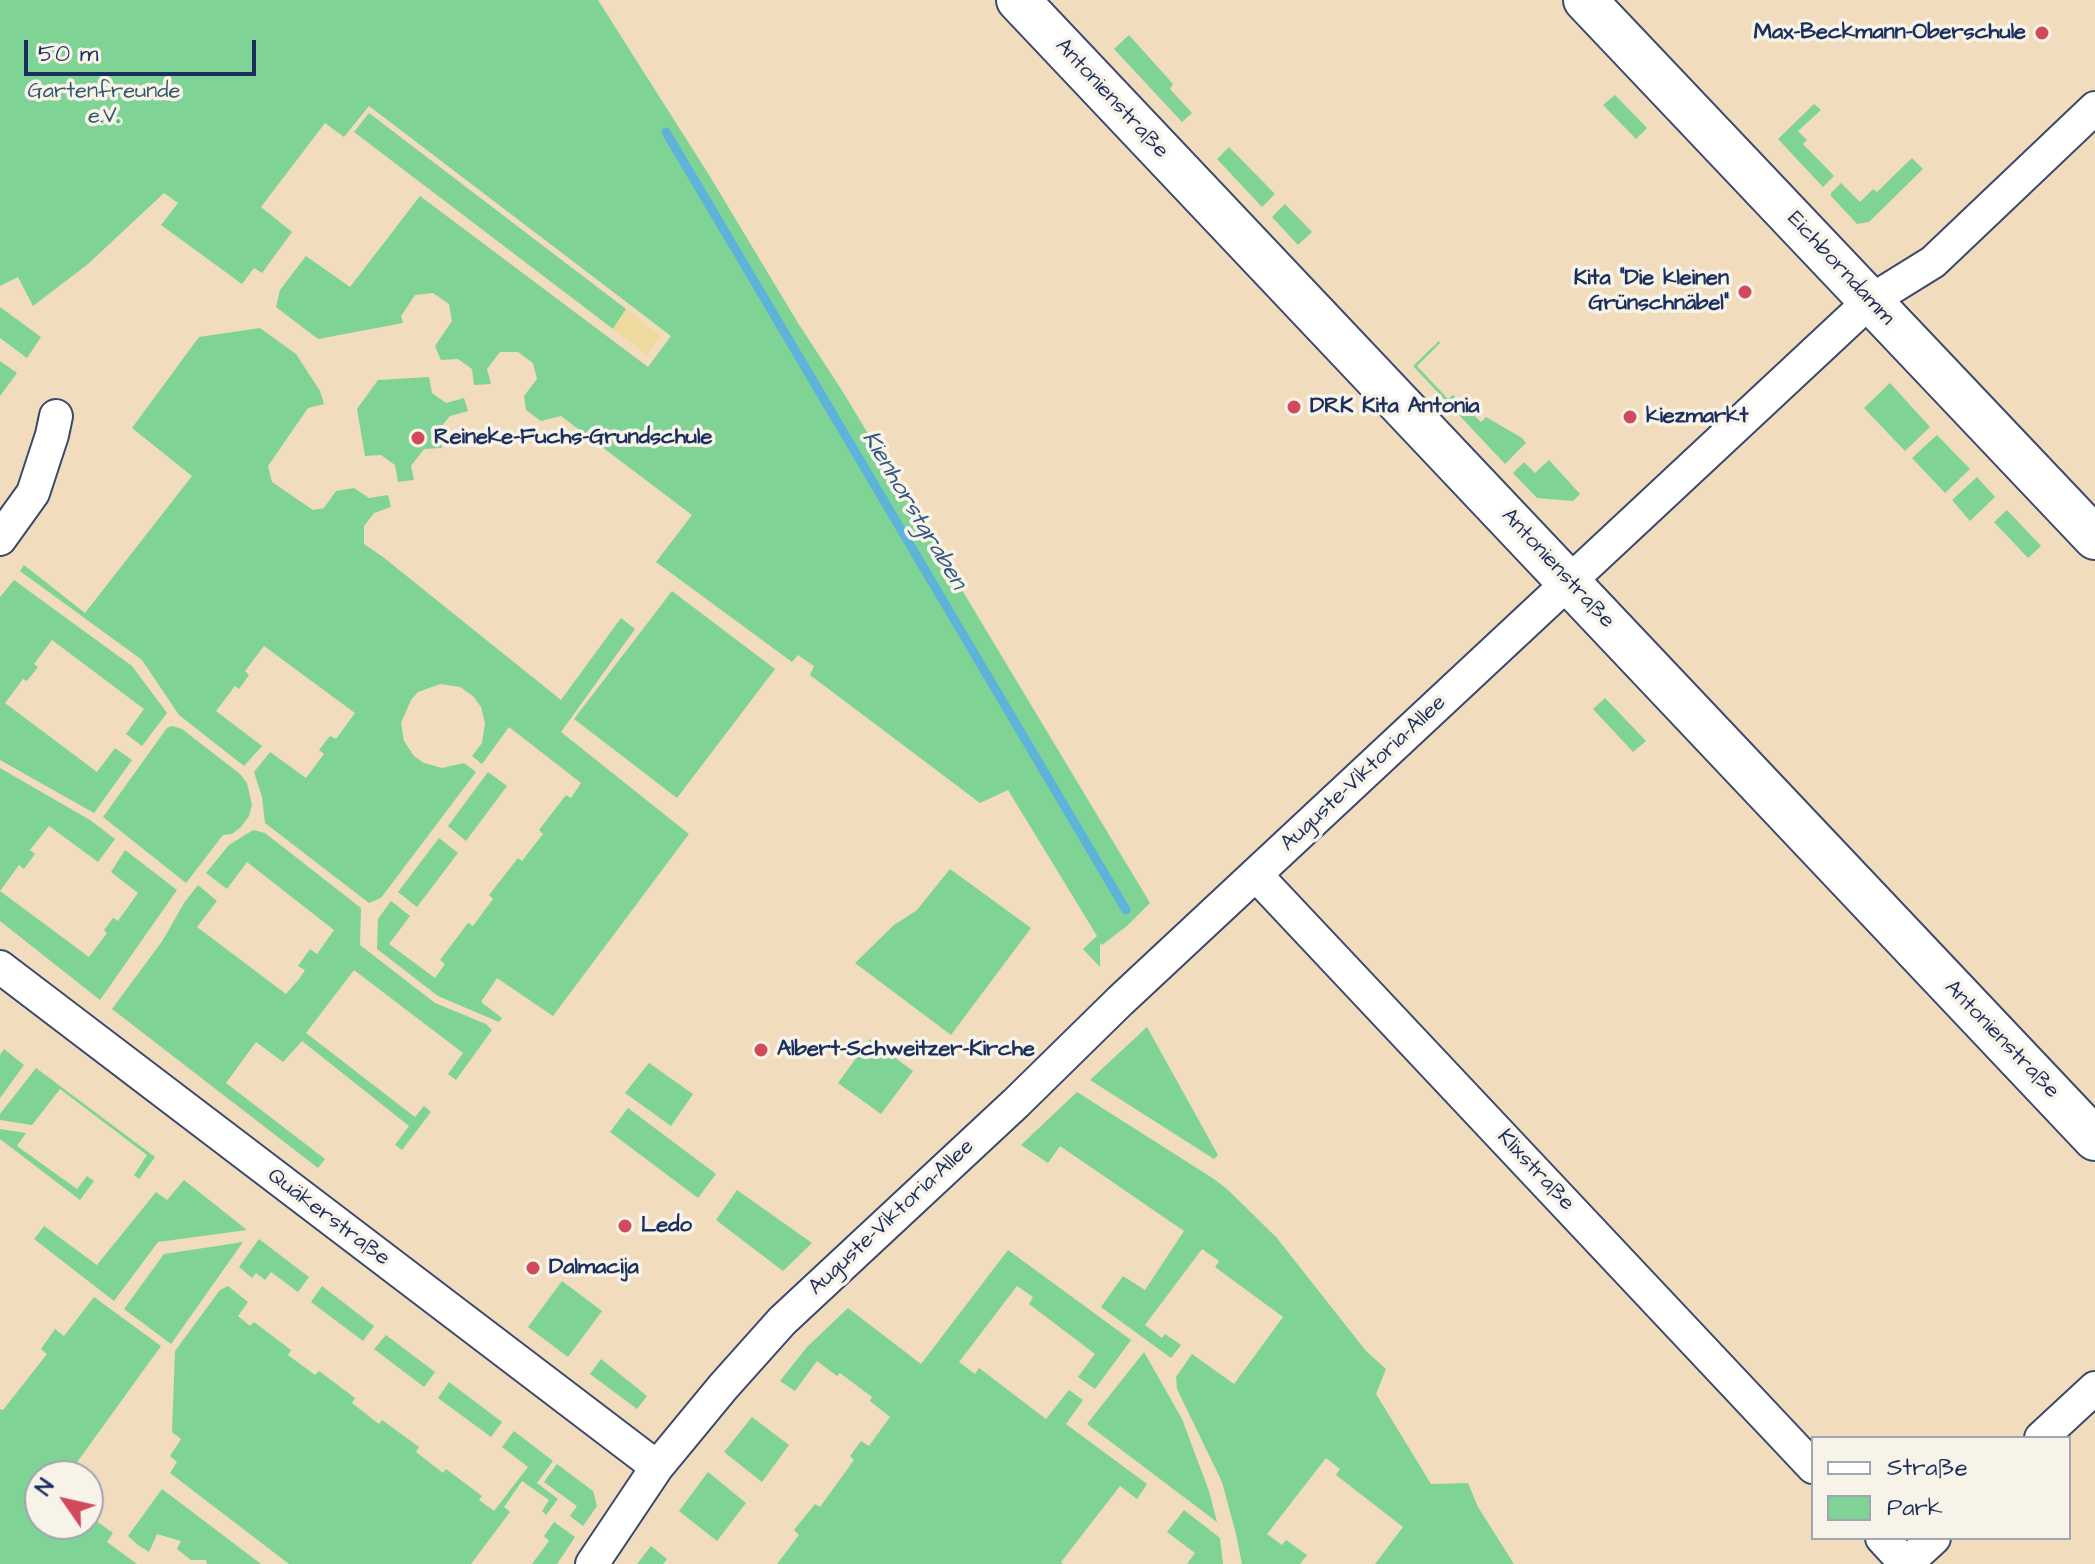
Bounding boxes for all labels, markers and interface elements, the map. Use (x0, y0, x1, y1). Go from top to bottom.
place label: Max-Beckmann-Oberschule (1754, 20, 2026, 46)
scale bar (28, 24, 260, 74)
marker: Max-Beckmann-Oberschule (2033, 24, 2051, 42)
street label: Antonienstraße (1049, 34, 1173, 164)
text: 50 m (38, 37, 98, 71)
park label: Gartenfreunde e.V. (28, 79, 180, 130)
street label: Eichborndamm (1781, 207, 1899, 331)
place label: Kita "Die kleinen Grünschnäbel" (1574, 266, 1729, 318)
marker: Kita "Die kleinen Grünschnäbel" (1736, 283, 1754, 301)
place label: DRK Kita Antonia (1310, 394, 1480, 420)
marker: DRK Kita Antonia (1285, 398, 1303, 416)
place label: kiezmarkt (1646, 404, 1749, 430)
marker: kiezmarkt (1621, 408, 1639, 426)
place label: Reineke-Fuchs-Grundschule (434, 425, 712, 451)
water label: Kienhorstgraben (854, 427, 972, 595)
marker: Reineke-Fuchs-Grundschule (409, 429, 427, 447)
street label: Antonienstraße (1495, 504, 1619, 634)
street label: Auguste-Viktoria-Allee (1276, 690, 1452, 858)
street label: Antonienstraße (1938, 975, 2064, 1105)
place label: Albert-Schweitzer-Kirche (777, 1037, 1035, 1063)
marker: Albert-Schweitzer-Kirche (752, 1041, 770, 1059)
street label: Klixstraße (1491, 1125, 1579, 1217)
street label: Auguste-Viktoria-Allee (804, 1134, 980, 1302)
street label: Quäkerstraße (262, 1163, 394, 1273)
place label: Ledo (641, 1213, 692, 1239)
marker: Ledo (616, 1217, 634, 1235)
place label: Dalmacija (549, 1255, 639, 1281)
marker: Dalmacija (524, 1259, 542, 1277)
legend (1811, 1436, 2071, 1540)
text: Straße (1887, 1451, 1968, 1485)
north arrow (24, 1460, 104, 1540)
text: N (29, 1473, 62, 1502)
text: Park (1887, 1491, 1943, 1525)

